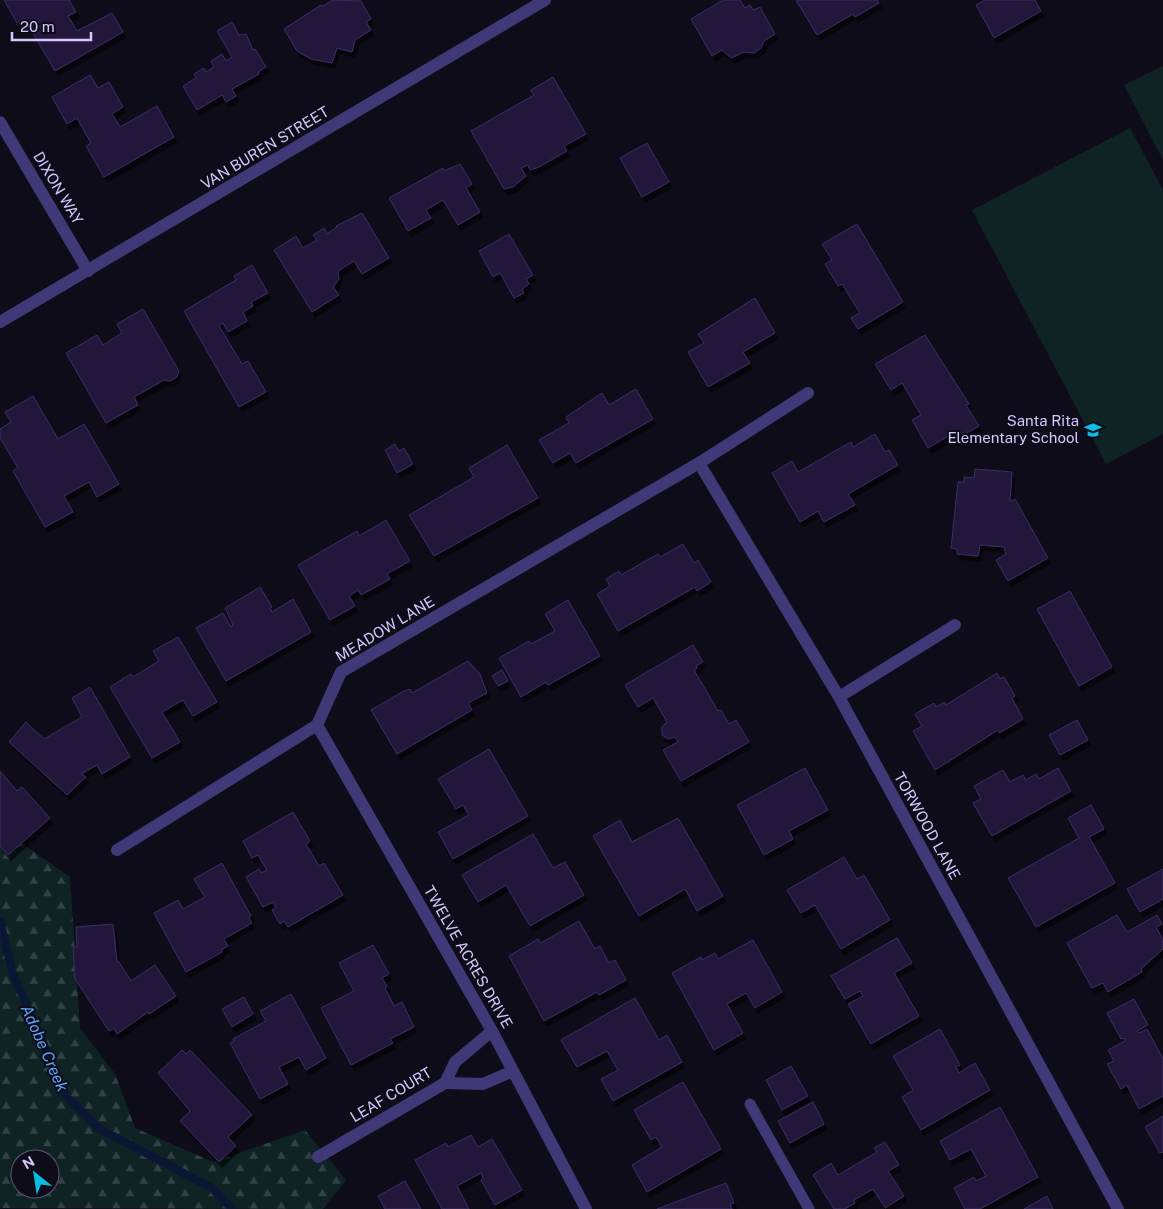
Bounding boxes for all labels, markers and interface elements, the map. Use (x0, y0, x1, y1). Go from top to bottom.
scale bar (12, 10, 91, 42)
text: 20 m (20, 18, 55, 35)
street label: VAN BUREN STREET (198, 103, 332, 192)
street label: DIXON WAY (30, 148, 87, 227)
place label: Santa Rita Elementary School (947, 412, 1079, 446)
school or university icon: Santa Rita Elementary School (1083, 420, 1103, 440)
street label: MEADOW LANE (332, 592, 437, 665)
street label: TORWOOD LANE (891, 769, 964, 882)
street label: TWELVE ACRES DRIVE (421, 882, 516, 1031)
water label: Adobe Creek (17, 1002, 72, 1095)
street label: LEAF COURT (347, 1064, 434, 1125)
north arrow (10, 1149, 60, 1199)
text: N (20, 1153, 37, 1172)

